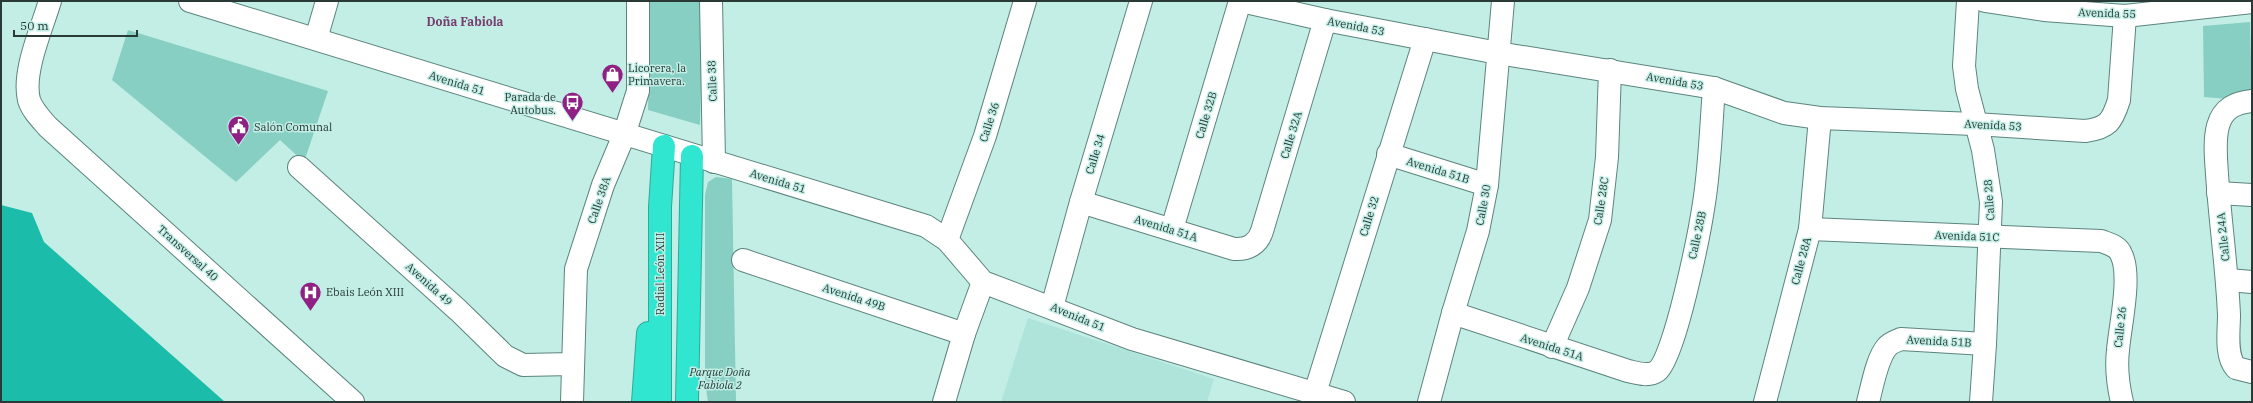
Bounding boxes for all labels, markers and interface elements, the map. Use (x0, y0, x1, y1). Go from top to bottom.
street label: Avenida 55 (2078, 5, 2136, 21)
scale bar (14, 12, 137, 38)
district label: Doña Fabiola (427, 14, 504, 29)
street label: Avenida 53 (1326, 14, 1386, 38)
text: 50 m (20, 18, 49, 33)
street label: Calle 38 (704, 60, 720, 102)
shop icon: Licorera, la Primavera. (600, 61, 626, 94)
place label: Licorera, la Primavera. (628, 61, 686, 88)
street label: Avenida 51 (427, 68, 487, 98)
street label: Avenida 53 (1645, 69, 1705, 93)
place label: Parada de Autobus. (505, 90, 556, 117)
bus stop icon: Parada de Autobus. (559, 90, 585, 123)
street label: Calle 32B (1192, 90, 1220, 140)
street label: Calle 36 (976, 100, 1002, 144)
street label: Calle 32A (1277, 109, 1305, 160)
public building icon: Salón Comunal (226, 114, 252, 147)
street label: Avenida 53 (1964, 116, 2022, 134)
place label: Salón Comunal (254, 120, 332, 134)
street label: Calle 34 (1082, 132, 1108, 176)
street label: Avenida 51B (1405, 154, 1471, 186)
street label: Avenida 51 (748, 166, 808, 196)
street label: Calle 38A (584, 174, 614, 225)
street label: Calle 28C (1590, 176, 1612, 226)
street label: Calle 28 (1981, 179, 1997, 221)
street label: Calle 30 (1473, 183, 1494, 227)
street label: Calle 32 (1356, 194, 1382, 238)
street label: Calle 28B (1685, 210, 1709, 260)
street label: Avenida 51A (1133, 212, 1200, 244)
street label: Calle 24A (2213, 212, 2233, 262)
street label: Transversal 40 (155, 222, 222, 284)
street label: Avenida 51C (1934, 228, 2000, 244)
street label: Radial León XIII (653, 233, 667, 315)
street label: Calle 28A (1788, 235, 1814, 286)
street label: Avenida 49 (403, 259, 455, 309)
hospital icon: Ebais León XIII (298, 279, 324, 312)
street label: Avenida 49B (821, 280, 887, 314)
place label: Ebais León XIII (326, 285, 404, 299)
street label: Avenida 51 (1049, 300, 1107, 334)
street label: Calle 26 (2111, 306, 2129, 348)
street label: Avenida 51A (1519, 330, 1586, 364)
street label: Avenida 51B (1906, 332, 1972, 350)
park label: Parque Doña Fabiola 2 (688, 365, 751, 392)

